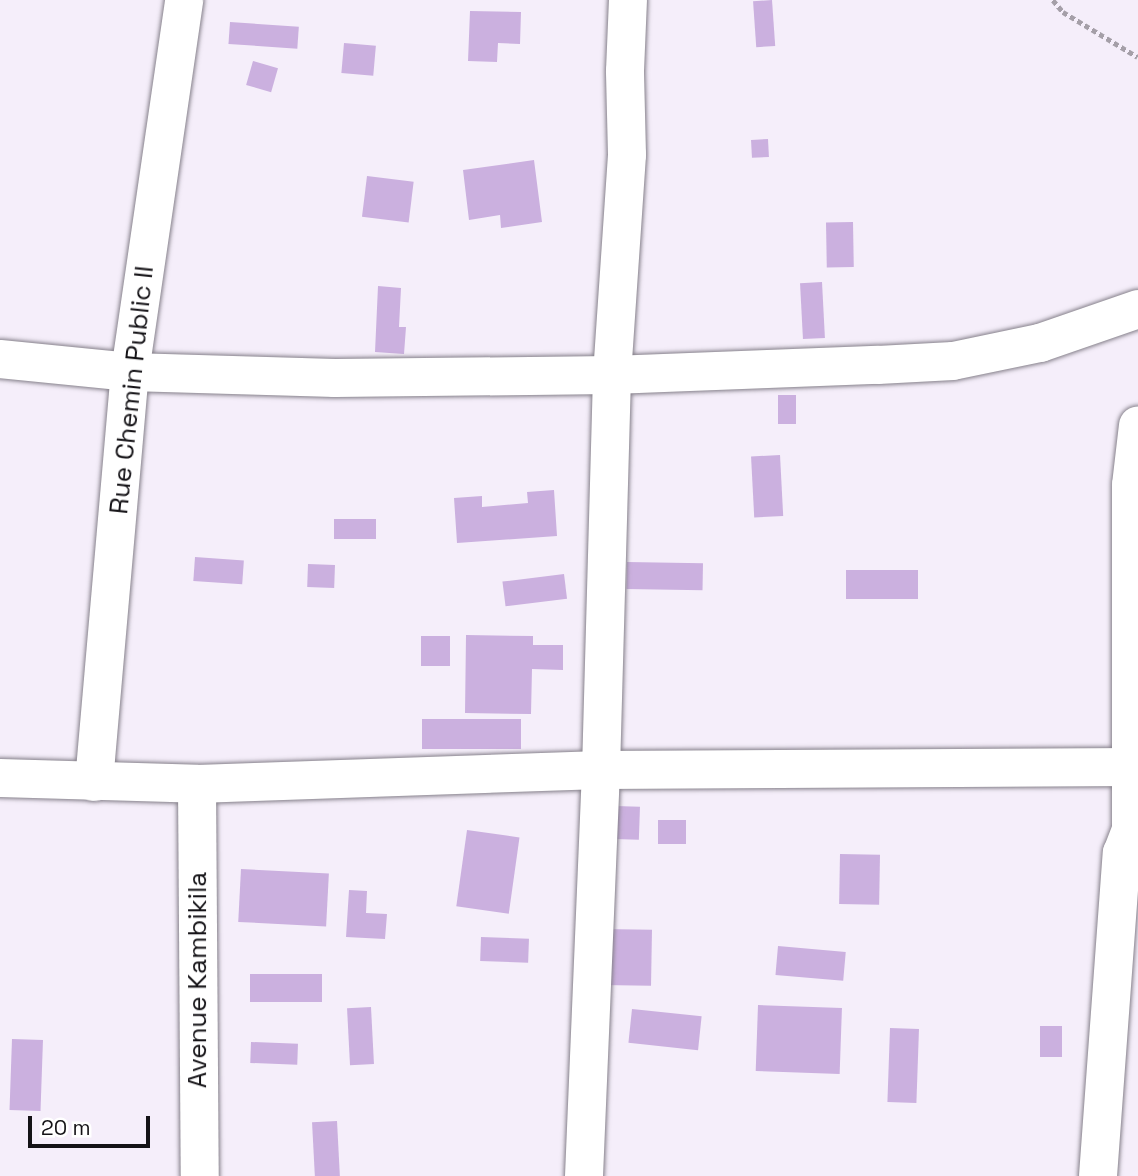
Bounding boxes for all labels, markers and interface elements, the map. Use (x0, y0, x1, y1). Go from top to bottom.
street label: Rue Chemin Public II (103, 264, 161, 516)
street label: Avenue Kambikila (182, 872, 214, 1088)
scale bar (32, 1102, 154, 1146)
text: 20 m (41, 1114, 91, 1141)

